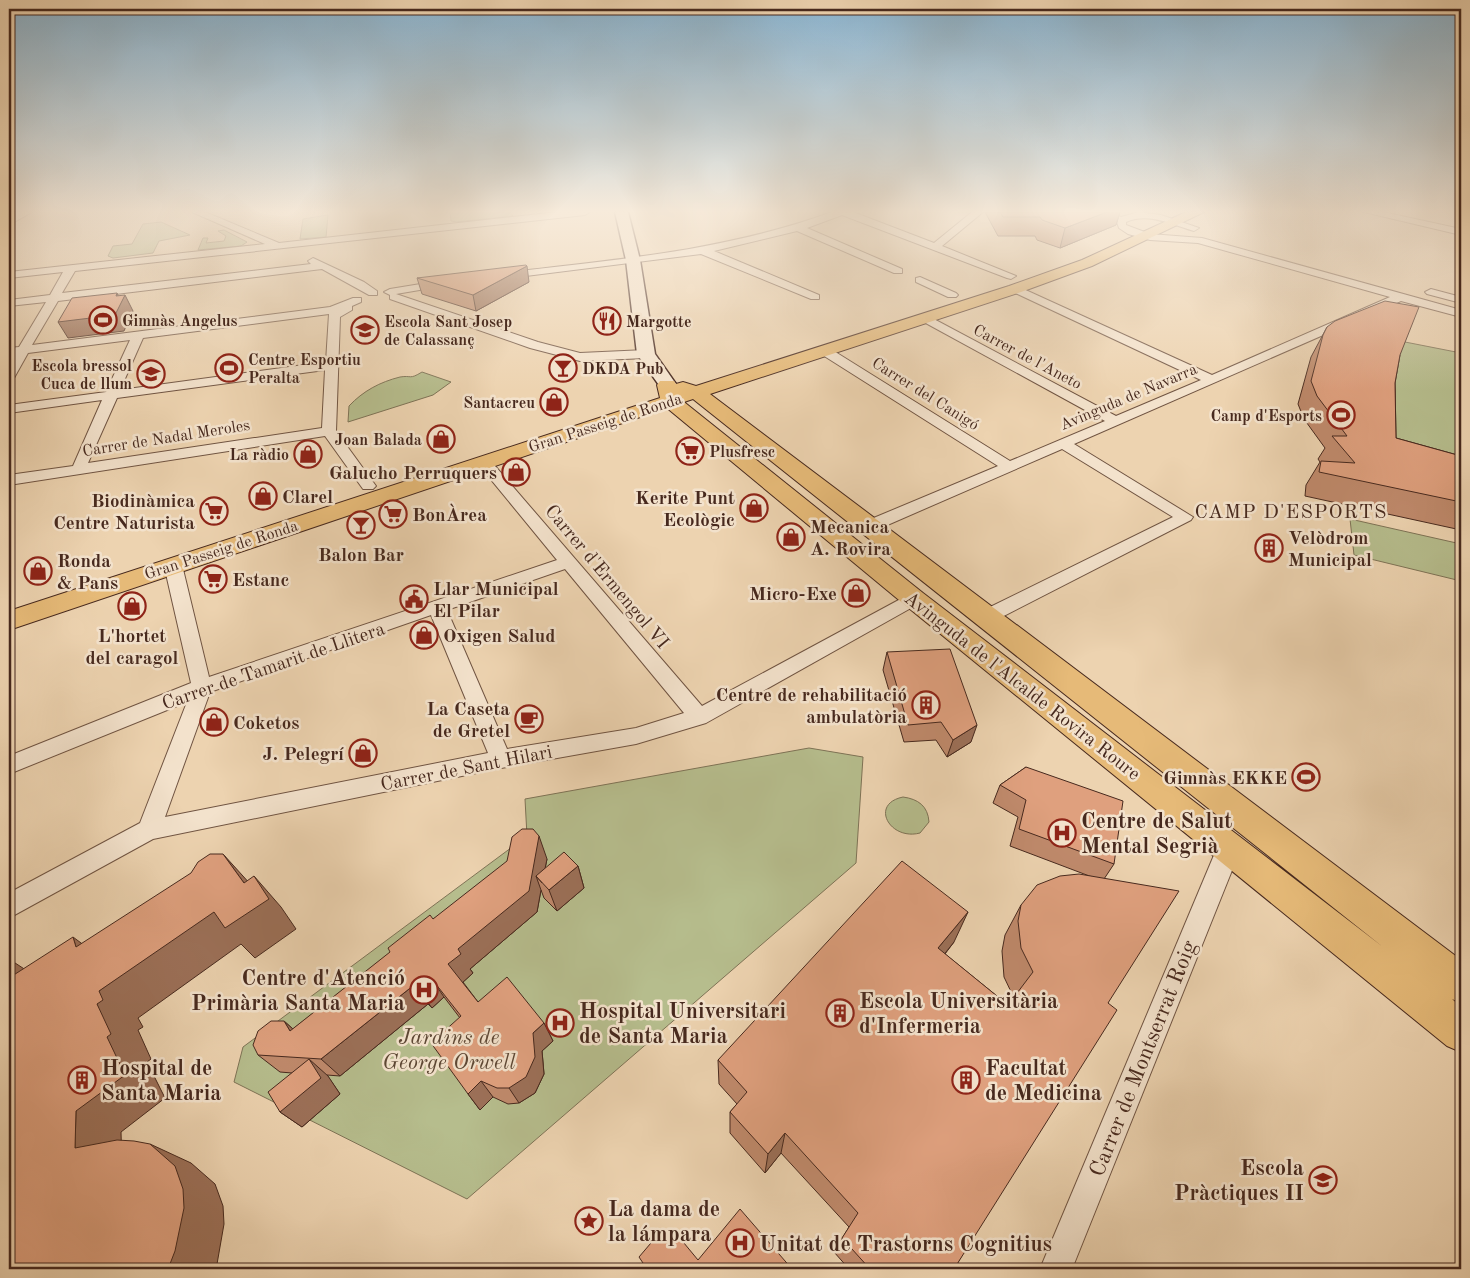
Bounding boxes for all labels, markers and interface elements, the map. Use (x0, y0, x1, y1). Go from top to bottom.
sports icon: Gimnàs Angelus (88, 305, 118, 335)
restaurant icon: Margotte (592, 306, 622, 336)
place label: Gimnàs Angelus (122, 314, 238, 330)
school or university icon: Escola Sant Josep de Calassanç (350, 315, 380, 345)
place label: Escola Sant Josep de Calassanç (384, 315, 512, 349)
place label: Margotte (626, 315, 691, 331)
street label: Carrer de l'Aneto (970, 322, 1084, 393)
sports icon: Centre Esportiu Peralta (214, 353, 244, 383)
place label: Centre Esportiu Peralta (248, 353, 361, 387)
bar icon: DKDA Pub (548, 353, 578, 383)
street label: Carrer del Canigó (869, 355, 981, 434)
place label: Escola bressol Cuca de llum (31, 359, 132, 393)
school or university icon: Escola bressol Cuca de llum (136, 359, 166, 389)
place label: DKDA Pub (582, 362, 663, 378)
street label: Avinguda de Navarra (1058, 362, 1200, 434)
shop icon: Santacreu (539, 387, 569, 417)
street label: Gran Passeig de Ronda (527, 391, 684, 456)
place label: Santacreu (463, 396, 535, 412)
sports icon: Camp d'Esports (1326, 400, 1356, 430)
place label: Camp d'Esports (1211, 409, 1322, 425)
street label: Carrer de Nadal Meroles (81, 418, 251, 460)
shop icon: Joan Balada (426, 424, 456, 454)
place label: Joan Balada (335, 433, 422, 449)
supermarket icon: Plusfresc (675, 436, 705, 466)
shop icon: La ràdio (293, 439, 323, 469)
place label: Plusfresc (709, 445, 775, 461)
place label: La ràdio (229, 448, 289, 464)
shop icon: Galucho Perruquers (501, 457, 531, 487)
place label: Galucho Perruquers (329, 465, 497, 484)
shop icon: Clarel (248, 481, 278, 511)
place label: Clarel (282, 489, 333, 508)
place label: Kerite Punt Ecològic (635, 490, 735, 531)
place label: Biodinàmica Centre Naturista (53, 493, 195, 534)
shop icon: Kerite Punt Ecològic (739, 493, 769, 523)
supermarket icon: Biodinàmica Centre Naturista (199, 496, 229, 526)
supermarket icon: BonÀrea (378, 499, 408, 529)
street label: Carrer d'Ermengol VI (541, 502, 672, 653)
place label: BonÀrea (412, 503, 487, 526)
district label: CAMP D'ESPORTS (1195, 503, 1387, 523)
bar icon: Balon Bar (346, 510, 376, 540)
street label: Gran Passeig de Ronda (143, 518, 300, 583)
place label: Mecanica A. Rovira (810, 519, 891, 560)
shop icon: Mecanica A. Rovira (776, 522, 806, 552)
place label: Velòdrom Municipal (1288, 530, 1372, 571)
building icon: Velòdrom Municipal (1254, 533, 1284, 563)
place label: Balon Bar (318, 547, 404, 566)
place label: Ronda & Pans (57, 553, 118, 594)
shop icon: Ronda & Pans (23, 556, 53, 586)
supermarket icon: Estanc (198, 564, 228, 594)
place label: Estanc (232, 572, 289, 591)
shop icon: Micro-Exe (841, 578, 871, 608)
place label: Llar Municipal El Pilar (433, 581, 559, 622)
public building icon: Llar Municipal El Pilar (399, 584, 429, 614)
place label: Micro-Exe (749, 586, 837, 605)
street label: Avinguda de l'Alcalde Rovira Roure (900, 589, 1143, 785)
shop icon: L'hortet del caragol (117, 591, 147, 621)
street label: Carrer de Tamarit de Llitera (160, 620, 388, 715)
shop icon: Oxigen Salud (409, 620, 439, 650)
place label: L'hortet del caragol (86, 628, 179, 669)
place label: Oxigen Salud (443, 628, 555, 647)
place label: Centre de rehabilitació ambulatòria (716, 687, 907, 728)
building icon: Centre de rehabilitació ambulatòria (911, 690, 941, 720)
place label: La Caseta de Gretel (426, 701, 510, 742)
cafe icon: La Caseta de Gretel (514, 704, 544, 734)
shop icon: Coketos (199, 707, 229, 737)
place label: Coketos (233, 715, 299, 734)
shop icon: J. Pelegrí (348, 738, 378, 768)
street label: Carrer de Sant Hilari (379, 743, 554, 795)
place label: J. Pelegrí (263, 746, 344, 765)
sports icon: Gimnàs EKKE (1291, 762, 1321, 792)
place label: Gimnàs EKKE (1163, 770, 1287, 789)
place label: Centre de Salut Mental Segrià (1081, 811, 1232, 858)
hospital icon: Centre de Salut Mental Segrià (1047, 818, 1077, 848)
street label: Carrer de Montserrat Roig (1086, 937, 1201, 1180)
place label: Centre d'Atenció Primària Santa Maria (191, 968, 405, 1015)
hospital icon: Centre d'Atenció Primària Santa Maria (409, 975, 439, 1005)
place label: Escola Universitària d'Infermeria (859, 991, 1058, 1038)
building icon: Escola Universitària d'Infermeria (825, 998, 855, 1028)
place label: Hospital Universitari de Santa Maria (579, 1001, 786, 1048)
hospital icon: Hospital Universitari de Santa Maria (545, 1008, 575, 1038)
park label: Jardins de George Orwell (382, 1027, 516, 1074)
place label: Hospital de Santa Maria (101, 1058, 221, 1105)
place label: Facultat de Medicina (985, 1058, 1102, 1105)
building icon: Hospital de Santa Maria (67, 1065, 97, 1095)
building icon: Facultat de Medicina (951, 1065, 981, 1095)
place label: Escola Pràctiques II (1174, 1158, 1304, 1205)
school or university icon: Escola Pràctiques II (1308, 1165, 1338, 1195)
place label: La dama de la lámpara (608, 1199, 720, 1246)
place icon: La dama de la lámpara (574, 1206, 604, 1236)
hospital icon: Unitat de Trastorns Cognitius (725, 1228, 755, 1258)
place label: Unitat de Trastorns Cognitius (759, 1234, 1052, 1256)

